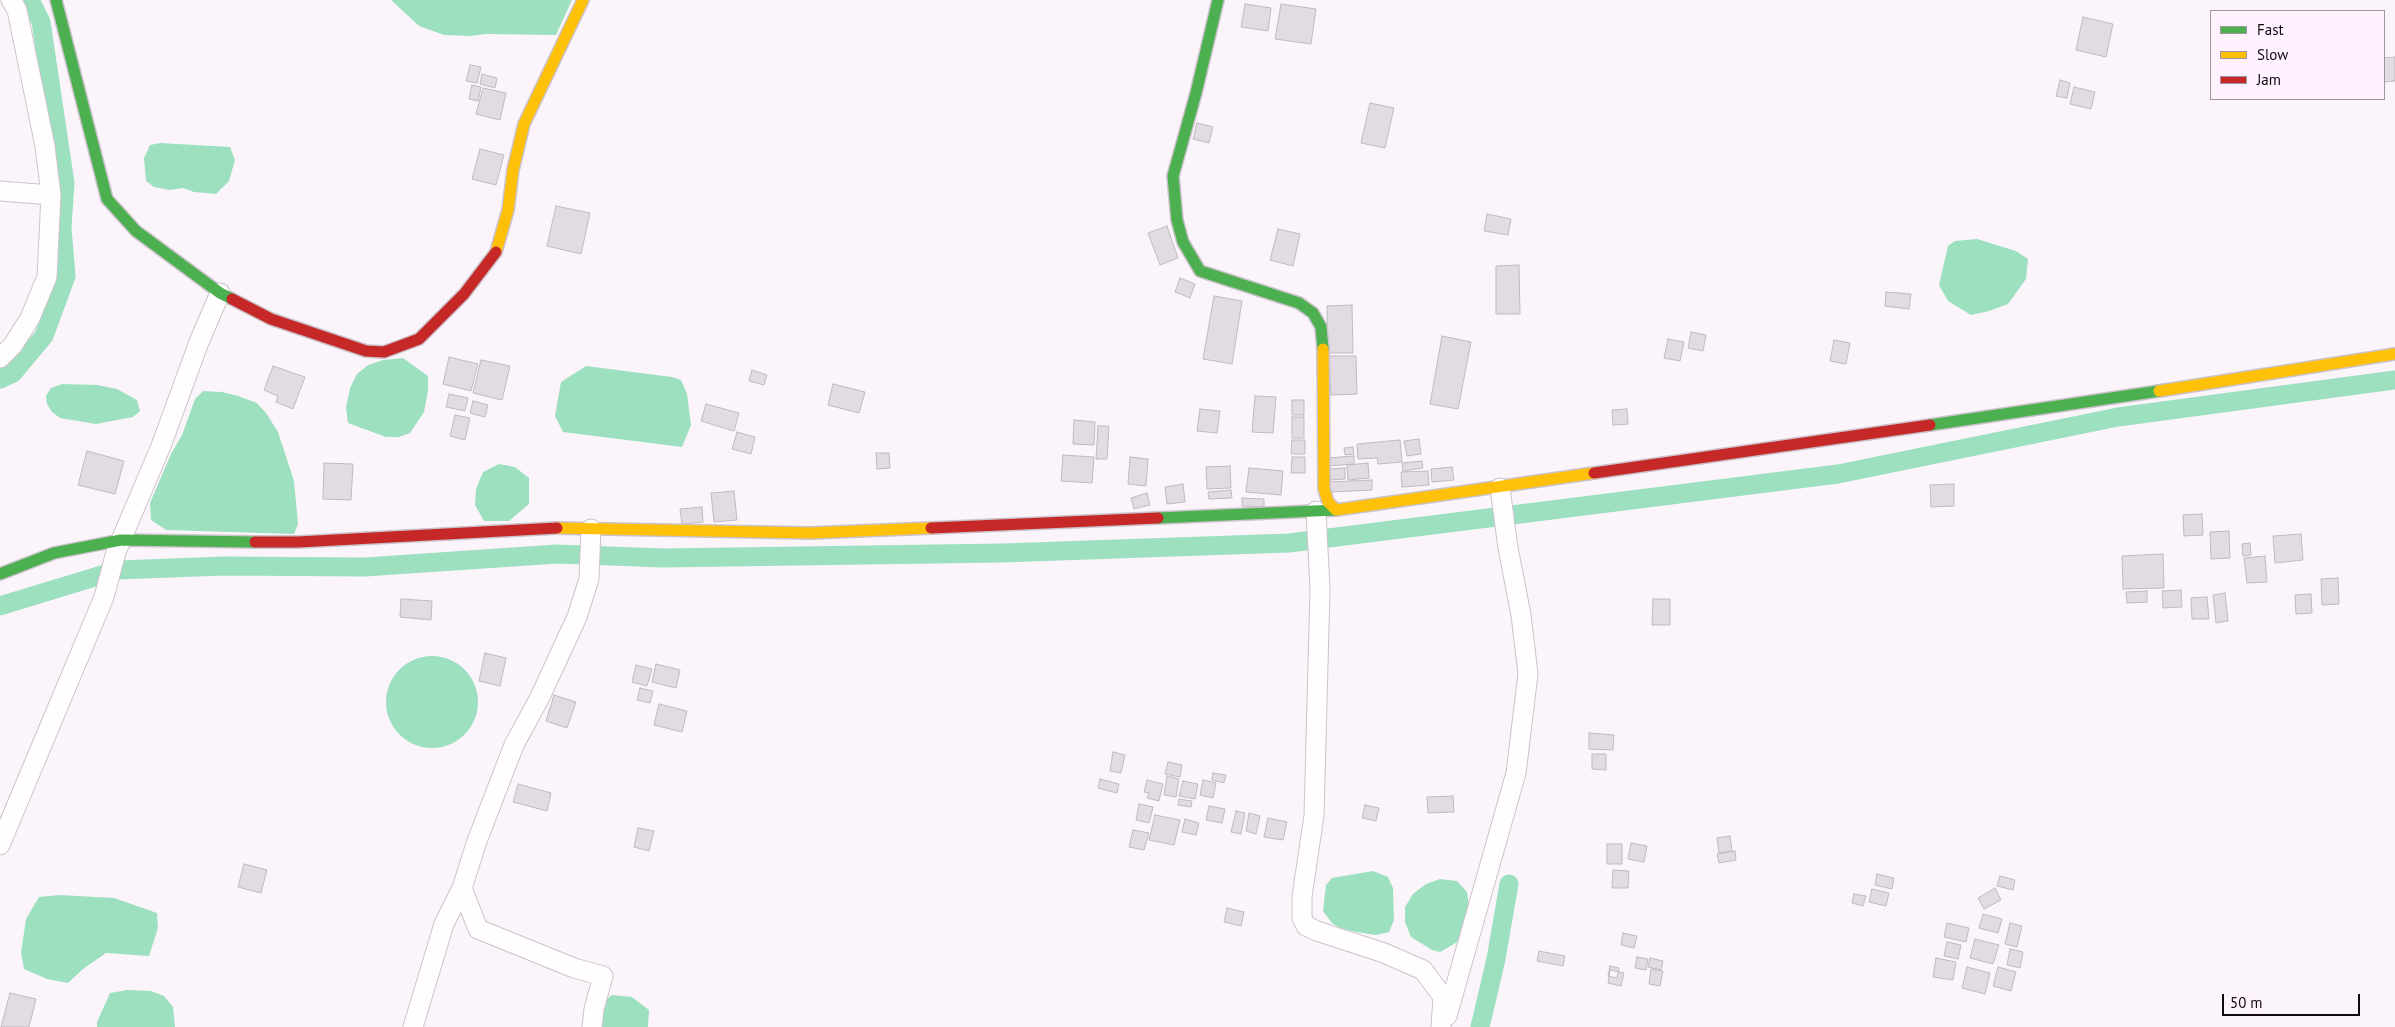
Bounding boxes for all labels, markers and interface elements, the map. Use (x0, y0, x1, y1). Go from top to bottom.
legend (2210, 10, 2385, 100)
text: Fast (2257, 20, 2284, 39)
text: Slow (2257, 45, 2288, 64)
text: Jam (2257, 70, 2281, 89)
scale bar (2225, 984, 2362, 1016)
text: 50 m (2230, 993, 2263, 1012)

